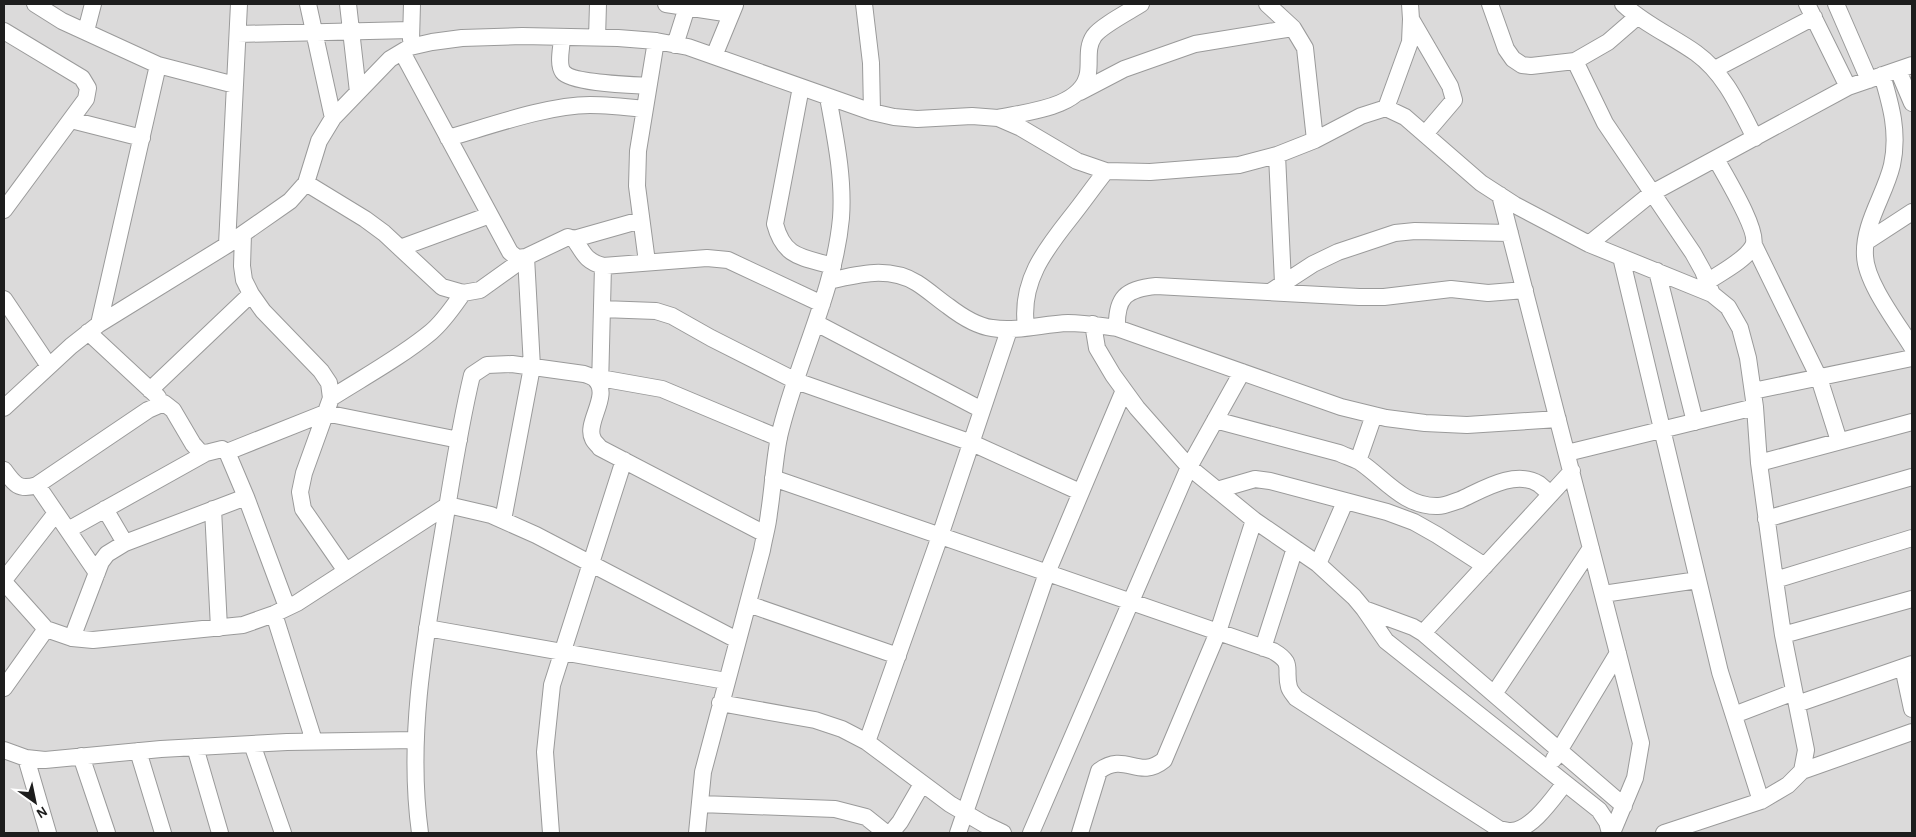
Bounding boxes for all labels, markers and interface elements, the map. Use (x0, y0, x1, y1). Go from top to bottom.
north arrow (10, 777, 60, 827)
text: N (34, 804, 49, 821)

